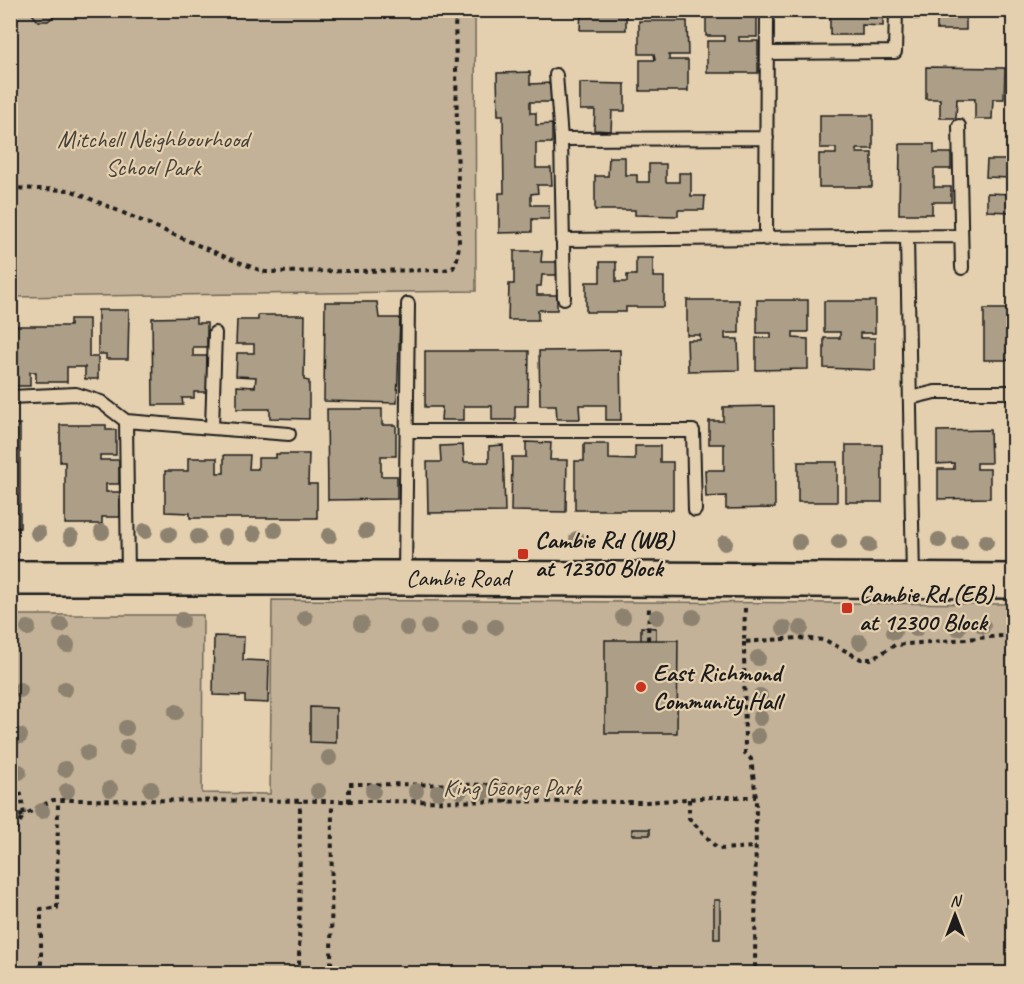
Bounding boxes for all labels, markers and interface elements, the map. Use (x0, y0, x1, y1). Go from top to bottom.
park label: Mitchell Neighbourhood School Park (57, 124, 252, 182)
place label: Cambie Rd (WB) at 12300 Block (535, 525, 676, 583)
marker: Cambie Rd (WB) at 12300 Block (516, 547, 530, 561)
street label: Cambie Road (406, 563, 514, 593)
place label: Cambie Rd (EB) at 12300 Block (859, 579, 996, 637)
marker: Cambie Rd (EB) at 12300 Block (840, 601, 854, 615)
place label: East Richmond Community Hall (653, 658, 786, 716)
marker: East Richmond Community Hall (634, 680, 648, 694)
park label: King George Park (443, 772, 583, 802)
north arrow (925, 885, 985, 945)
text: N (950, 891, 963, 911)

